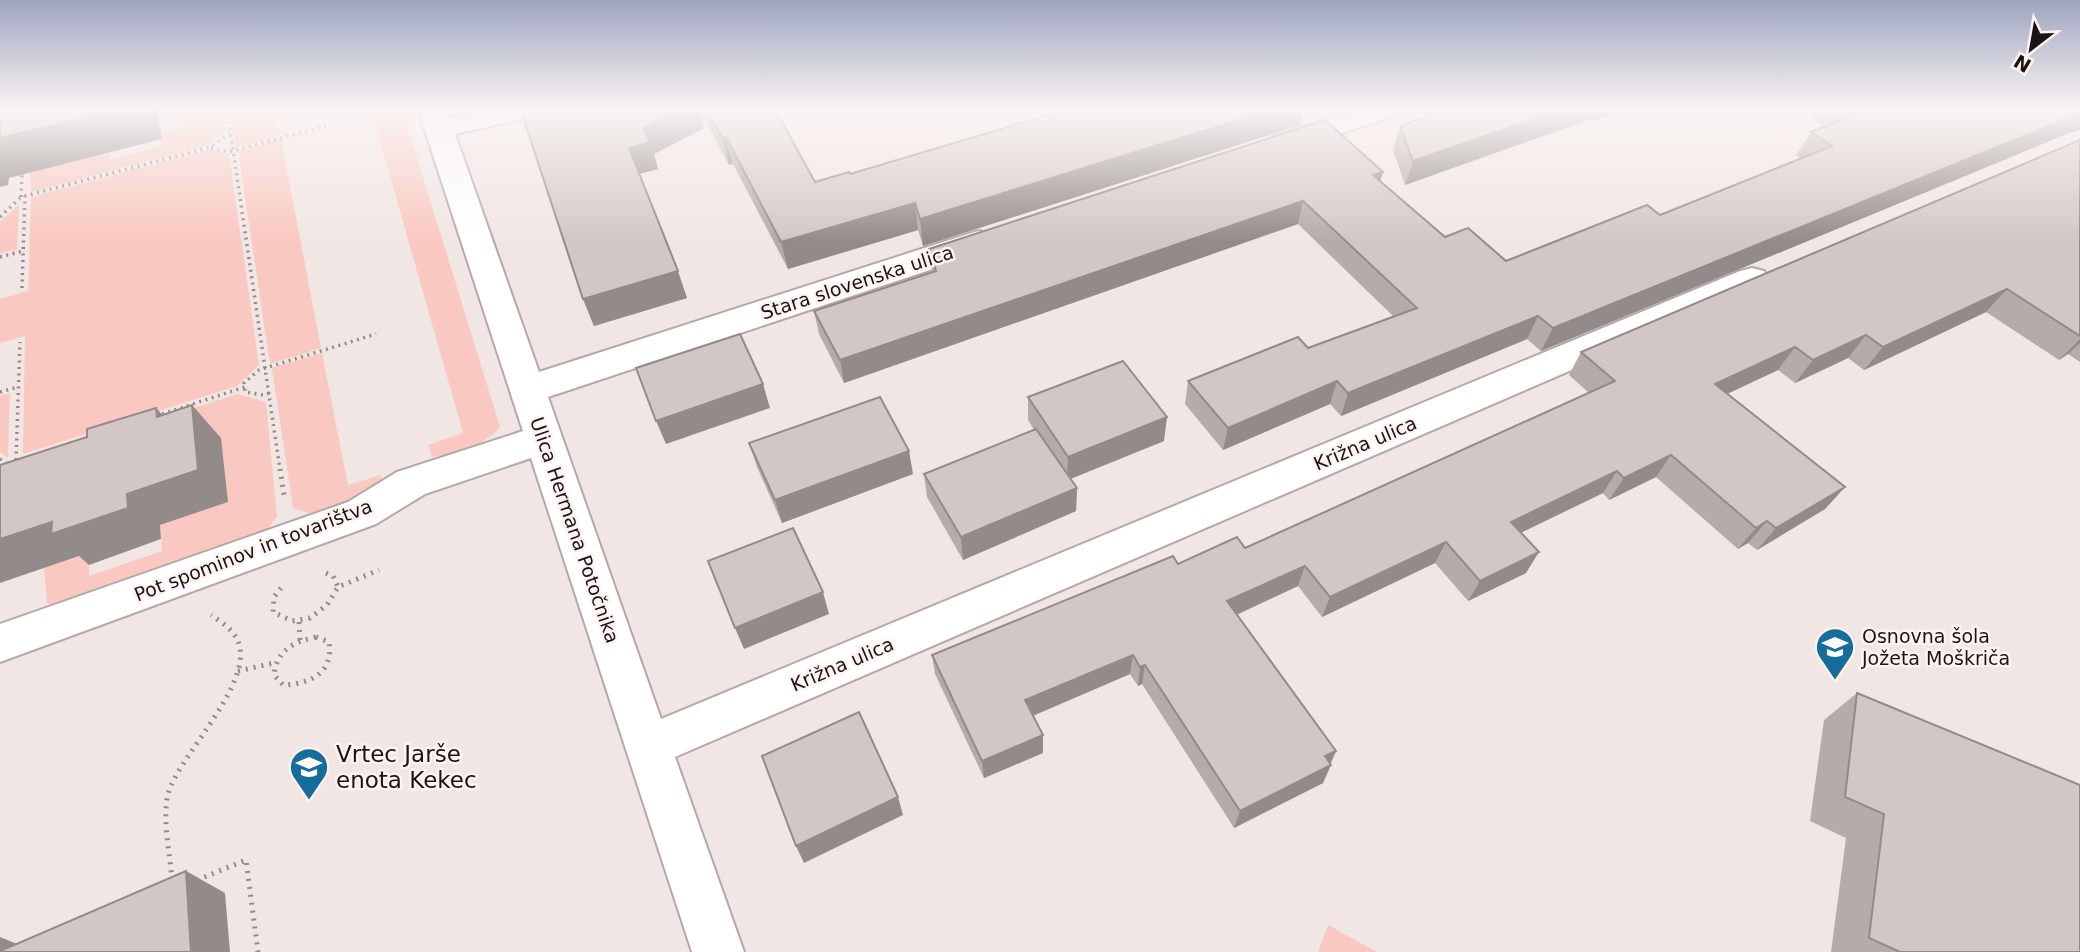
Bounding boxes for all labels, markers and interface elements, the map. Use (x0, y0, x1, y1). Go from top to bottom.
north arrow (1996, 14, 2066, 84)
text: N (2010, 50, 2035, 77)
street label: Stara slovenska ulica (758, 240, 956, 324)
street label: Križna ulica (1310, 411, 1420, 475)
street label: Ulica Hermana Potočnika (526, 414, 624, 646)
street label: Pot spominov in tovarištva (131, 494, 375, 606)
place label: Osnovna šola Jožeta Moškriča (1861, 625, 2010, 669)
school or university icon: Osnovna šola Jožeta Moškriča (1814, 626, 1856, 681)
street label: Križna ulica (787, 632, 897, 696)
place label: Vrtec Jarše enota Kekec (336, 741, 477, 793)
school or university icon: Vrtec Jarše enota Kekec (288, 746, 330, 801)

